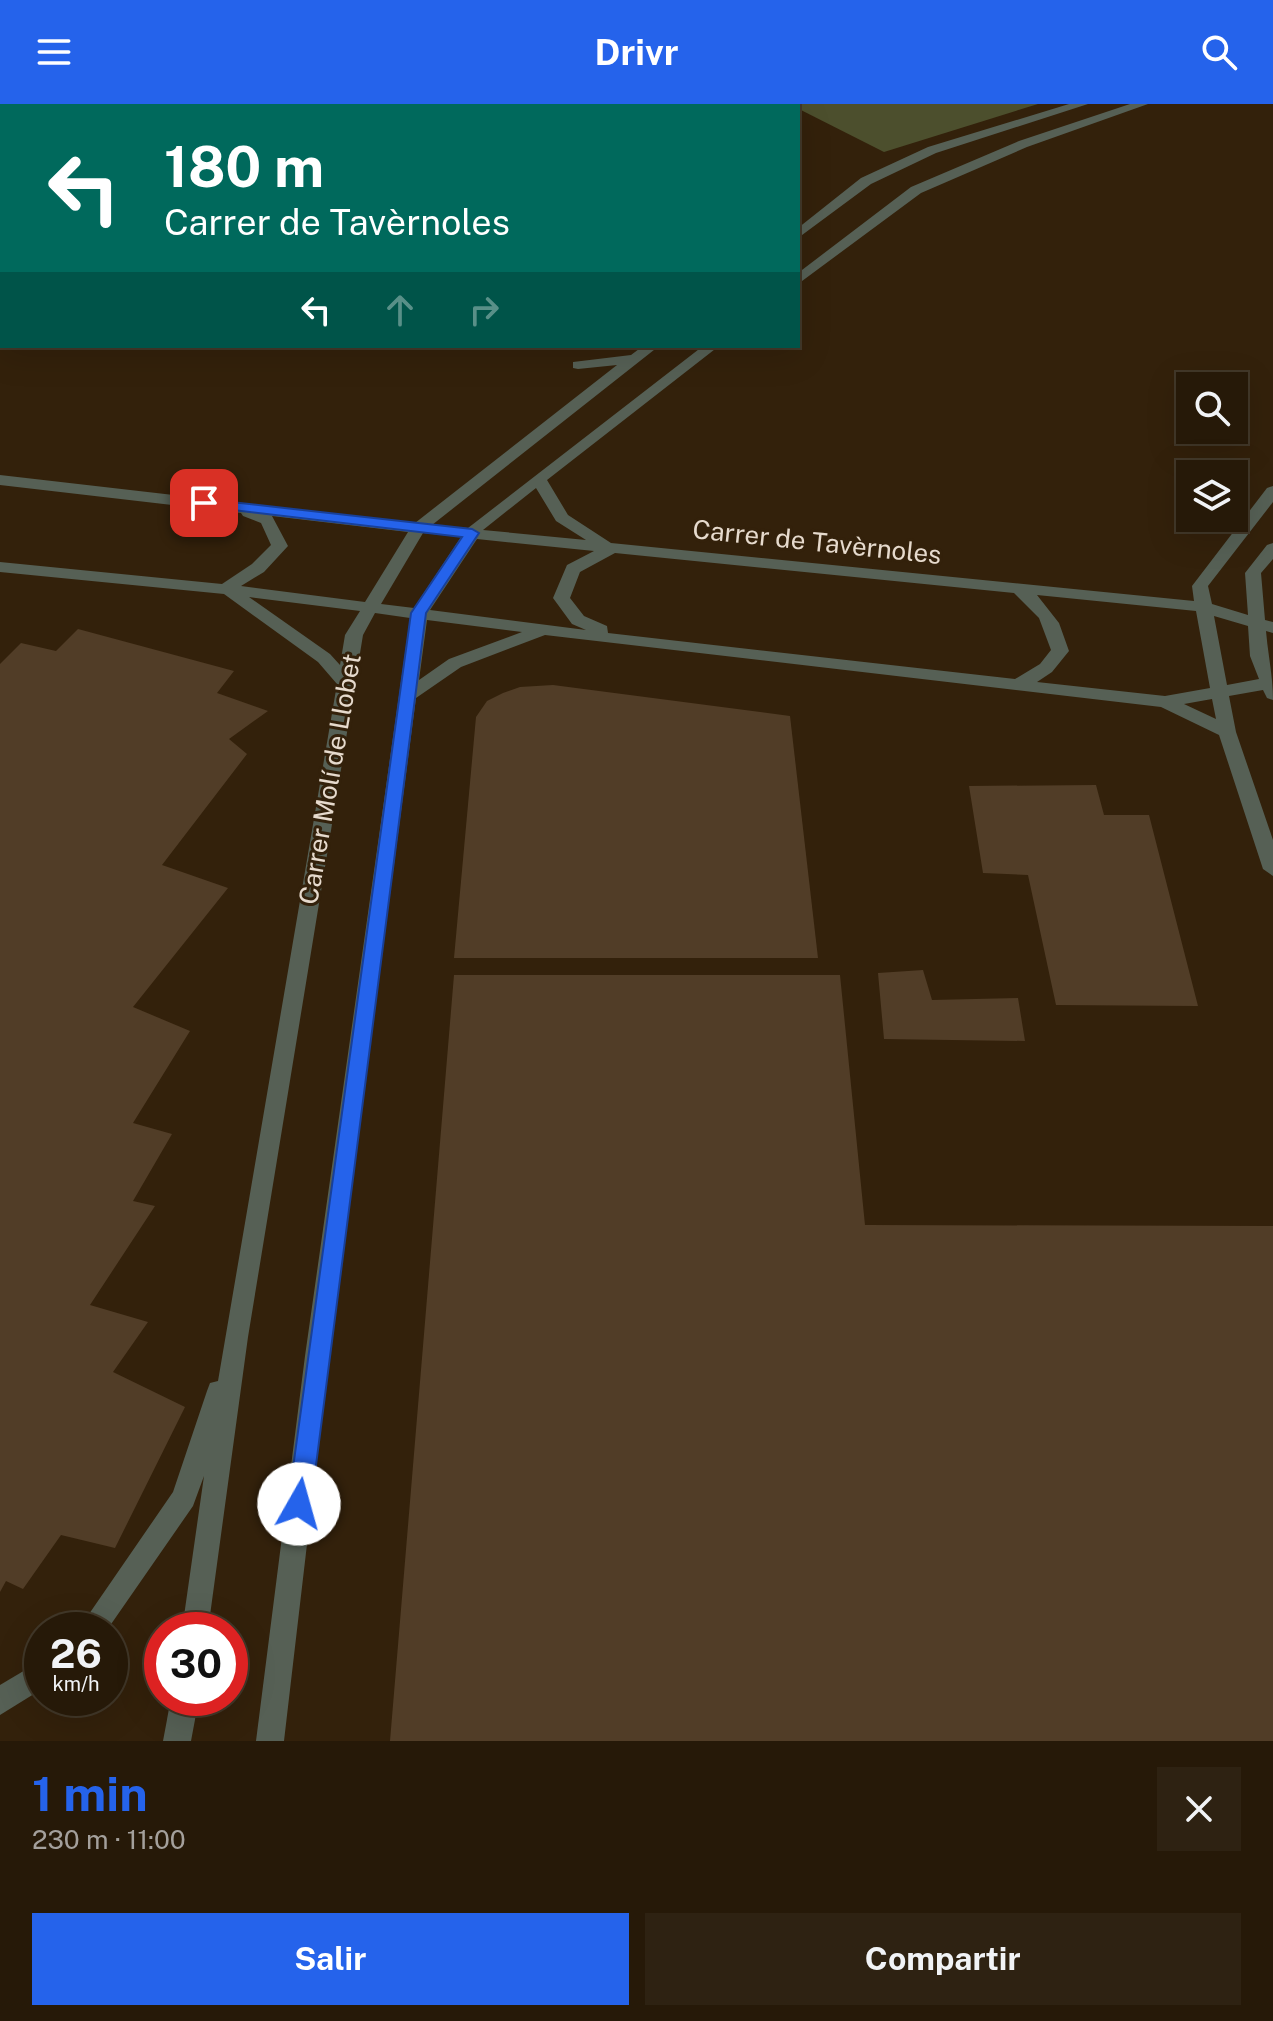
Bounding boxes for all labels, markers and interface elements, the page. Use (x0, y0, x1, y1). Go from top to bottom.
icon: menu (32, 30, 76, 74)
icon: search (1197, 30, 1241, 74)
text: Drivr (595, 31, 678, 73)
text: 180 m (164, 134, 324, 200)
icon: left (32, 136, 136, 240)
text: Carrer de Tavèrnoles (164, 201, 510, 243)
icon: left (294, 288, 338, 332)
icon: ahead (378, 288, 422, 332)
icon: right (462, 288, 506, 332)
map controls (1176, 372, 1248, 532)
button: search (1176, 372, 1248, 444)
button: layers (1176, 460, 1248, 532)
pin (170, 469, 238, 537)
icon: arrive (182, 481, 226, 525)
street label: Carrer de Tavèrnoles (691, 513, 943, 570)
street label: Carrer Molí de Llobet (292, 651, 367, 907)
position arrow (257, 1462, 341, 1546)
speed limit sign: 30 (144, 1612, 248, 1716)
text: 26 (50, 1630, 102, 1677)
text: km/h (52, 1672, 100, 1696)
text: 1 min (32, 1765, 148, 1822)
button: close (1157, 1767, 1241, 1851)
text: 230 m · 11:00 (32, 1824, 186, 1855)
button: Salir (32, 1913, 629, 2005)
button: Compartir (645, 1913, 1241, 2005)

